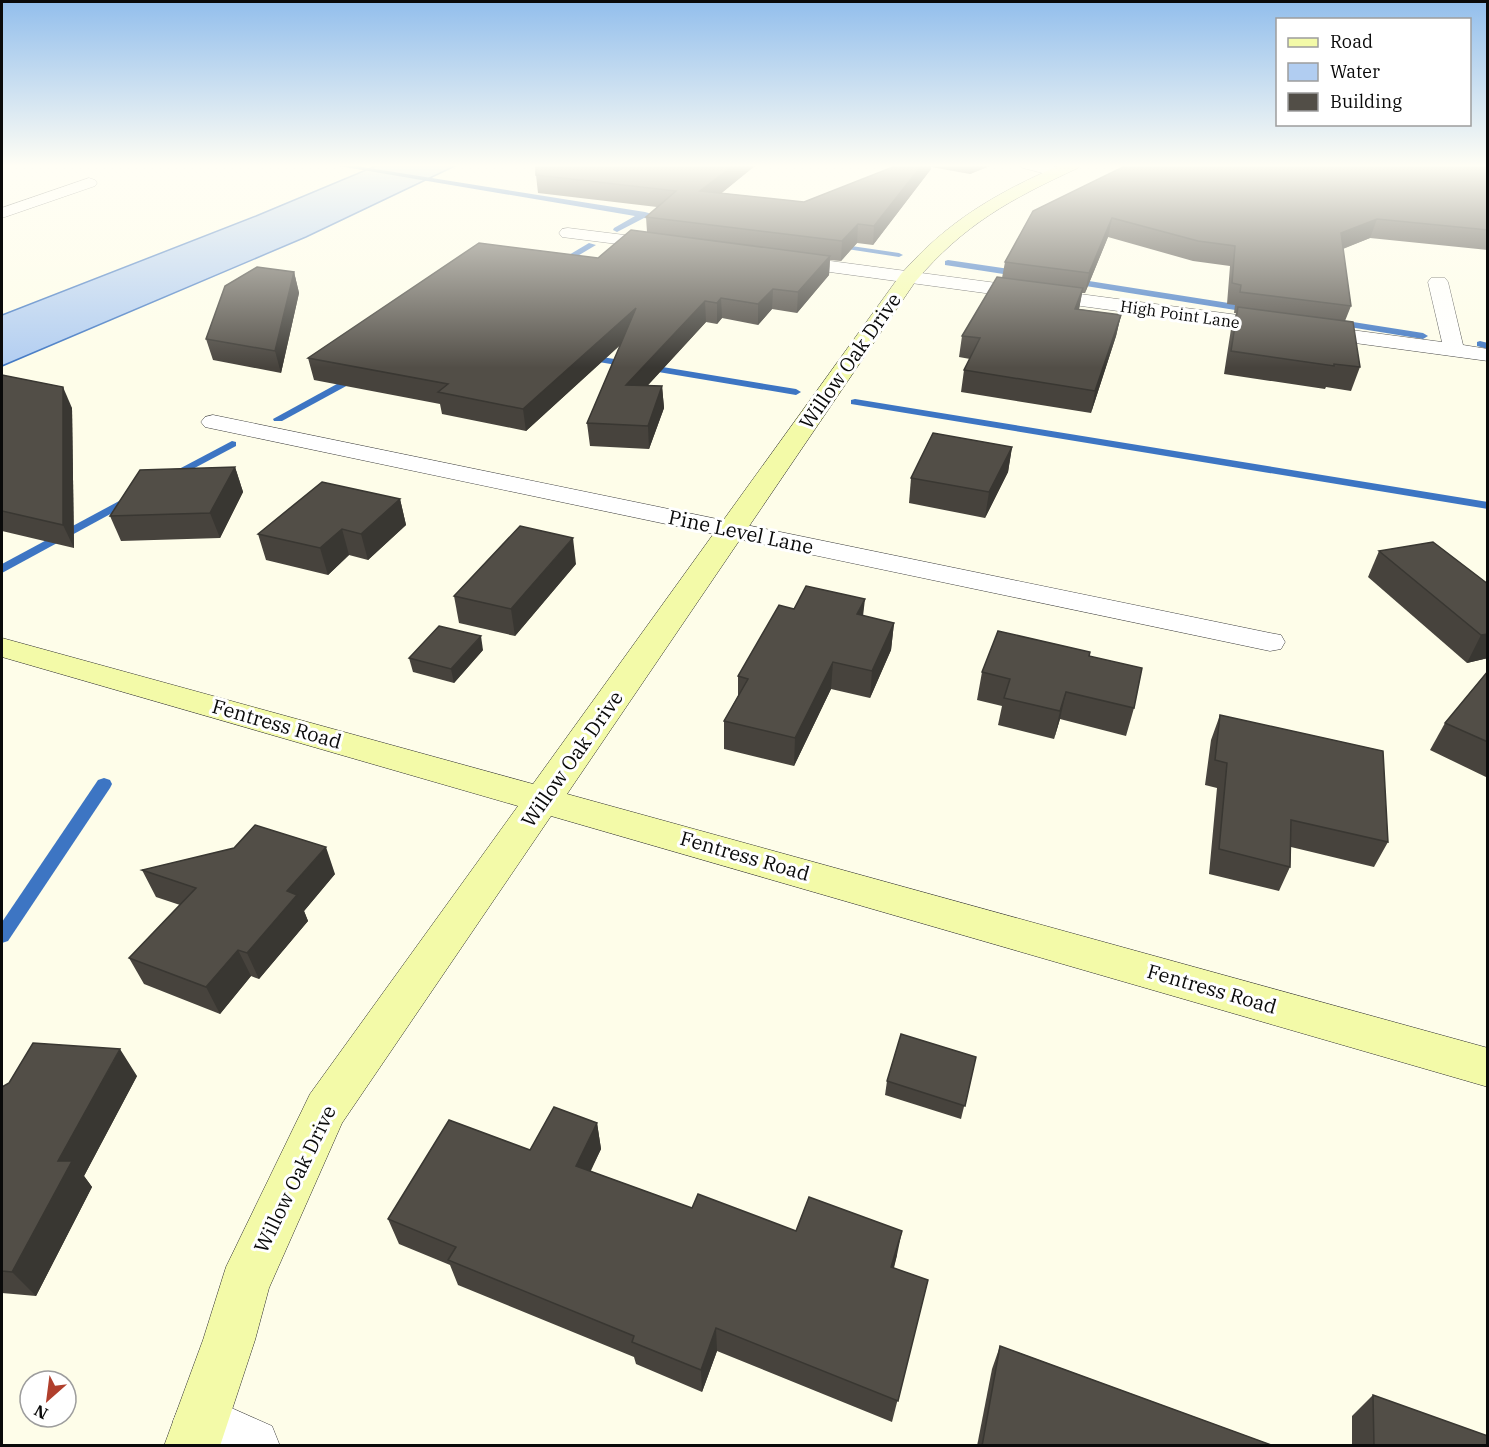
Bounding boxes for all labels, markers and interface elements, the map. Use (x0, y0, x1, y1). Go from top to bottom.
legend (1276, 18, 1471, 126)
text: Road (1330, 30, 1373, 53)
text: Water (1330, 60, 1380, 83)
text: Building (1330, 90, 1402, 113)
street label: Willow Oak Drive (792, 287, 907, 434)
street label: High Point Lane (1119, 296, 1241, 332)
street label: Pine Level Lane (666, 503, 816, 560)
street label: Willow Oak Drive (514, 685, 629, 832)
street label: Fentress Road (209, 692, 345, 755)
street label: Fentress Road (677, 824, 813, 887)
street label: Fentress Road (1144, 957, 1280, 1020)
street label: Willow Oak Drive (247, 1101, 342, 1257)
north arrow (18, 1369, 78, 1429)
text: N (31, 1400, 51, 1424)

